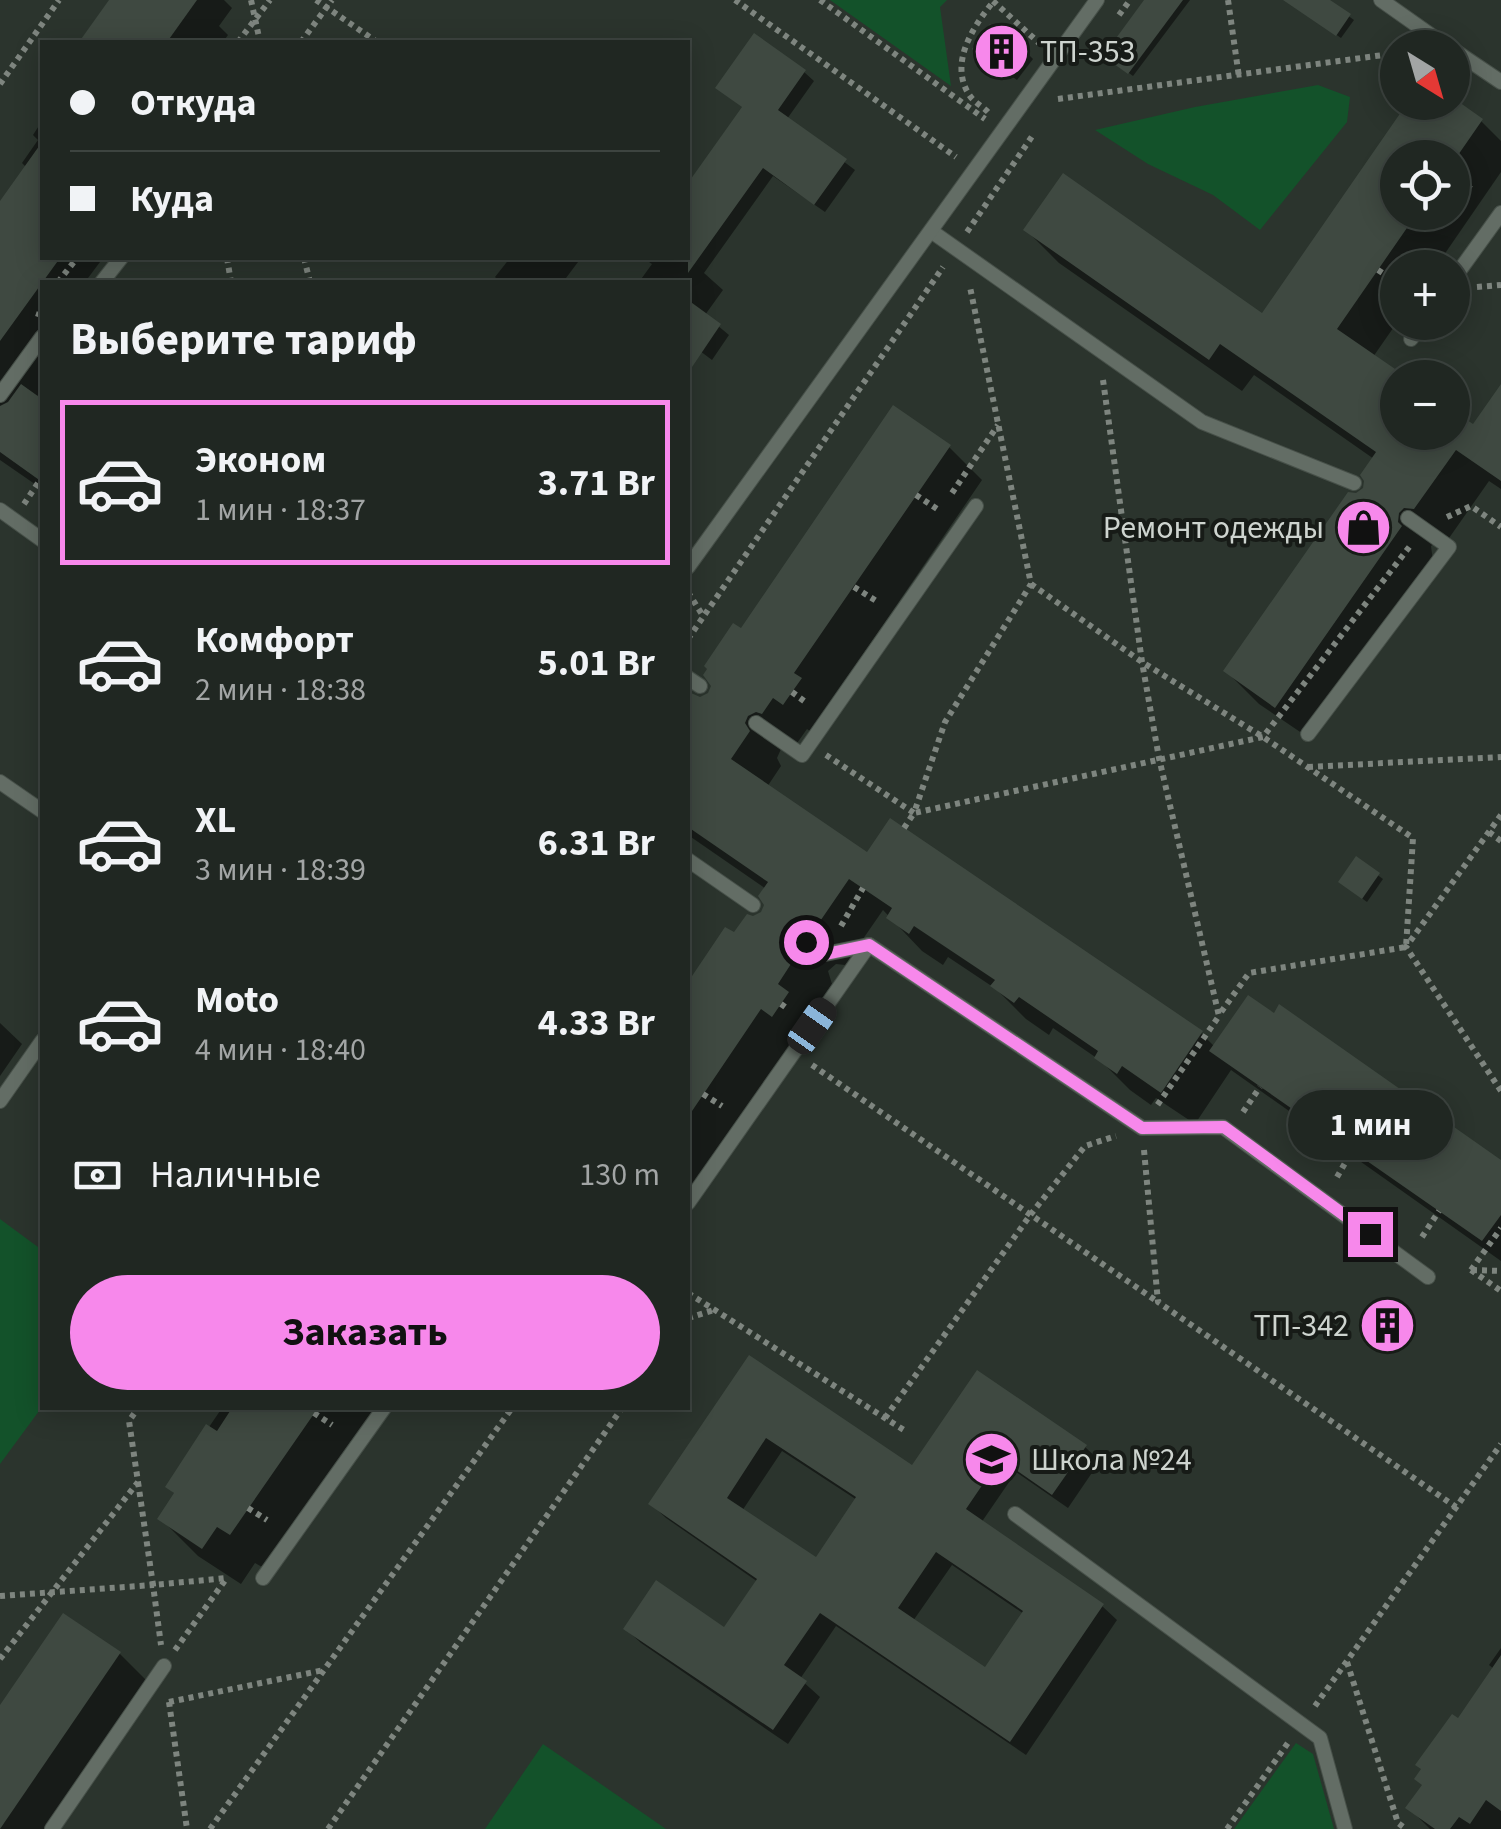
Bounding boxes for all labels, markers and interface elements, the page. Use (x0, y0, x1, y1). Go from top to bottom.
building icon: ТП-353 (971, 21, 1031, 81)
place label: ТП-353 (1040, 29, 1135, 75)
north arrow (1380, 30, 1470, 120)
map controls (1380, 30, 1470, 450)
text: Откуда (130, 76, 257, 130)
button: locate (1380, 140, 1470, 230)
text: Куда (130, 172, 214, 226)
button: + (1380, 250, 1470, 340)
text: Выберите тариф (70, 308, 417, 372)
button: − (1380, 360, 1470, 450)
text: Эконом (195, 433, 326, 487)
icon: car (75, 438, 165, 528)
text: 3.71 Br (538, 456, 655, 510)
text: 1 мин · 18:37 (195, 487, 366, 533)
shop icon: Ремонт одежды (1333, 497, 1393, 557)
place label: Ремонт одежды (1103, 505, 1324, 551)
text: Комфорт (195, 613, 354, 667)
icon: car (75, 618, 165, 708)
text: 5.01 Br (538, 636, 655, 690)
text: 2 мин · 18:38 (195, 667, 366, 713)
text: XL (195, 793, 236, 847)
icon: car (75, 798, 165, 888)
text: 6.31 Br (538, 816, 655, 870)
text: 3 мин · 18:39 (195, 847, 366, 893)
route start (784, 920, 829, 965)
text: Moto (195, 973, 279, 1027)
icon: car (75, 978, 165, 1068)
car (783, 993, 841, 1059)
text: 4.33 Br (538, 996, 655, 1050)
text: 4 мин · 18:40 (195, 1027, 366, 1073)
callout: 1 мин (1288, 1089, 1452, 1159)
text: 1 мин (1330, 1102, 1411, 1148)
icon: cash (70, 1148, 125, 1203)
text: Наличные (150, 1148, 321, 1202)
text: 130 m (579, 1152, 660, 1198)
route end (1348, 1212, 1393, 1257)
button: Заказать (70, 1275, 660, 1390)
building icon: ТП-342 (1358, 1295, 1418, 1355)
place label: ТП-342 (1254, 1303, 1349, 1349)
school or university icon: Школа №24 (962, 1429, 1022, 1489)
place label: Школа №24 (1031, 1437, 1192, 1483)

